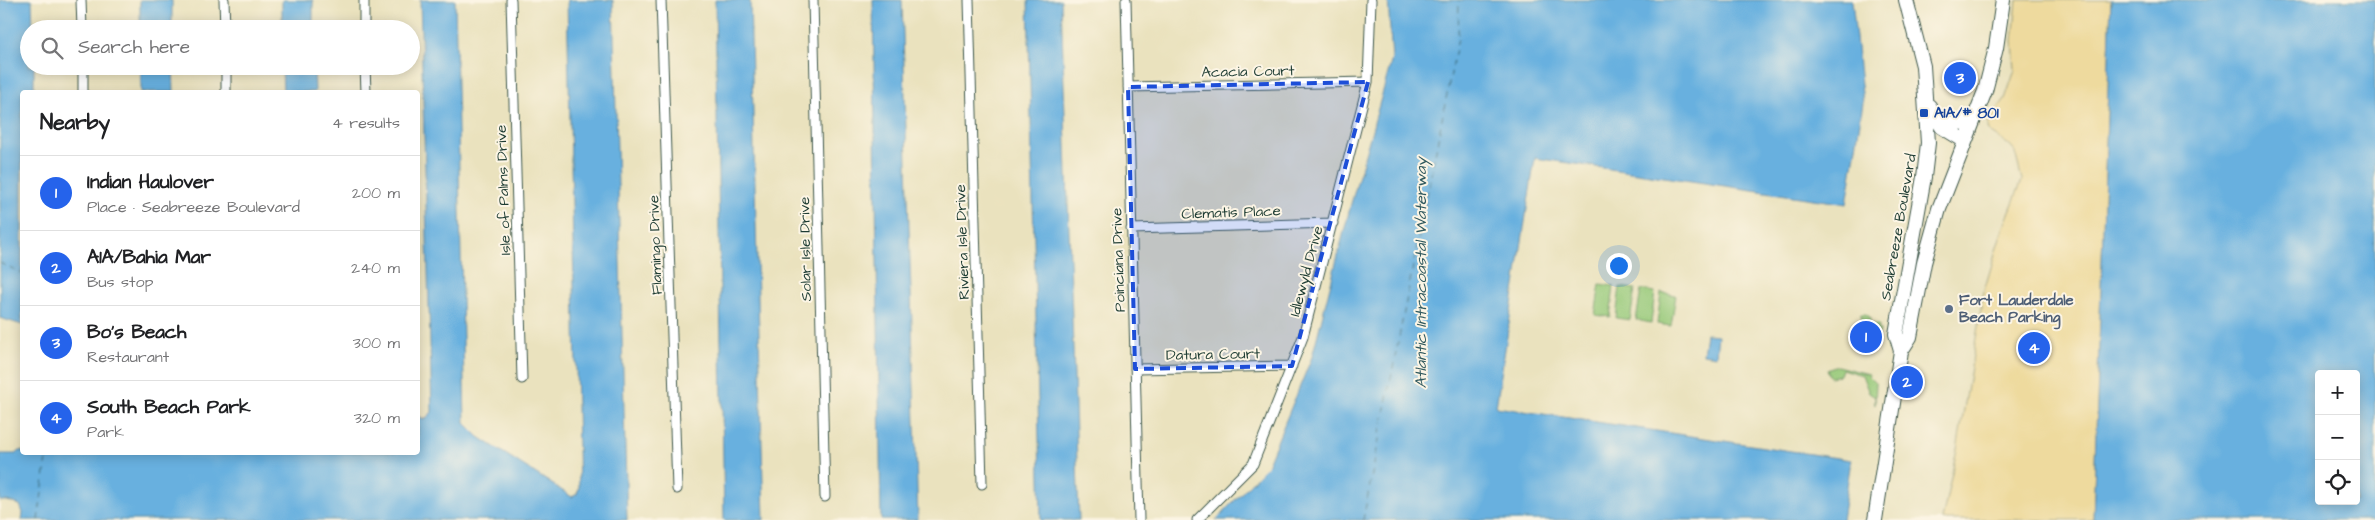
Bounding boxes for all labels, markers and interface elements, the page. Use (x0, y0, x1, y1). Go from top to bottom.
search box (20, 20, 420, 75)
icon: search (38, 34, 66, 62)
text: Search here (78, 34, 190, 61)
pin: 3 (1944, 59, 1976, 97)
street label: Acacia Court (1201, 60, 1295, 83)
place label: A1A/# 801 (1934, 103, 1999, 124)
marker: A1A/# 801 (1918, 107, 1930, 119)
text: Nearby (40, 108, 110, 137)
text: 4 results (332, 112, 400, 134)
street label: Isle of Palms Drive (491, 124, 516, 256)
street label: Seabreeze Boulevard (1875, 152, 1922, 302)
water label: Atlantic Intracoastal Waterway (1410, 156, 1433, 388)
text: Indian Haulover (87, 169, 214, 196)
text: 1 (55, 182, 57, 204)
text: 200 m (352, 182, 400, 204)
street label: Riviera Isle Drive (950, 184, 975, 300)
street label: Flamingo Drive (643, 195, 669, 295)
text: Place · Seabreeze Boulevard (87, 196, 300, 218)
street label: Solar Isle Drive (794, 196, 817, 302)
street label: Clematis Place (1181, 200, 1281, 225)
street label: Poinciana Drive (1106, 207, 1131, 313)
street label: Idlewyld Drive (1284, 223, 1330, 319)
text: A1A/Bahia Mar (87, 244, 211, 271)
your location (1606, 253, 1632, 279)
text: 2 (51, 257, 61, 279)
text: 240 m (351, 257, 400, 279)
text: Bus stop (87, 271, 153, 293)
place label: Fort Lauderdale Beach Parking (1959, 290, 2074, 330)
marker: Fort Lauderdale Beach Parking (1943, 303, 1955, 315)
pin: 1 (1850, 318, 1882, 356)
text: Bo's Beach (87, 319, 186, 346)
pin: 4 (2018, 329, 2050, 367)
text: 3 (52, 332, 60, 354)
text: 300 m (353, 332, 400, 354)
street label: Datura Court (1166, 343, 1260, 366)
text: Restaurant (87, 346, 169, 368)
pin: 2 (1891, 363, 1923, 401)
map controls (2315, 370, 2360, 505)
button: + (2315, 370, 2360, 415)
text: South Beach Park (87, 394, 251, 421)
text: 4 (51, 407, 61, 429)
text: 320 m (354, 407, 400, 429)
button: − (2315, 415, 2360, 460)
text: Park (87, 421, 124, 443)
button: locate (2315, 460, 2360, 505)

